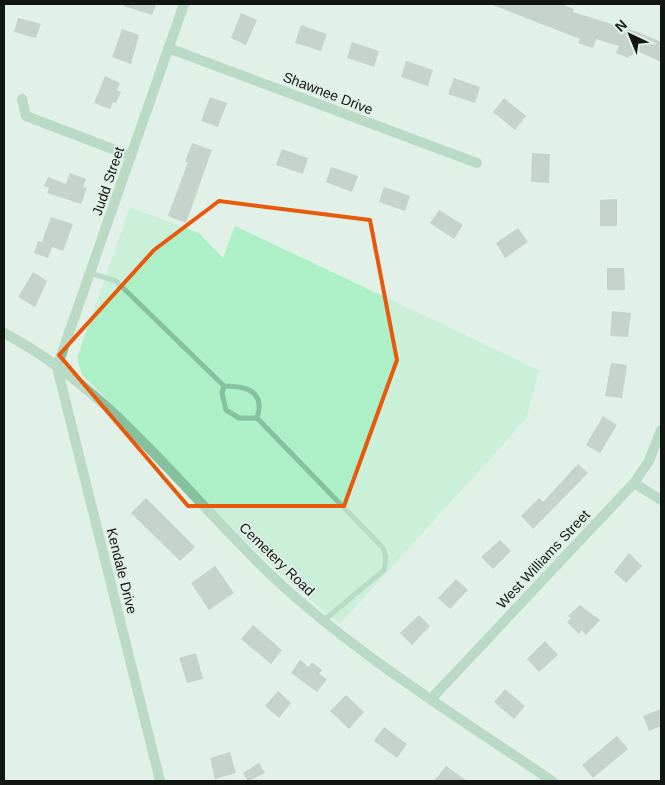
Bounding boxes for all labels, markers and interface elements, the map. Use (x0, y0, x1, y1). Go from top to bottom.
north arrow (605, 10, 655, 60)
text: N (612, 16, 630, 35)
street label: Shawnee Drive (281, 69, 375, 118)
street label: Judd Street (89, 144, 127, 217)
street label: West Williams Street (493, 506, 593, 612)
street label: Cemetery Road (236, 519, 318, 599)
street label: Kendale Drive (104, 526, 140, 616)

